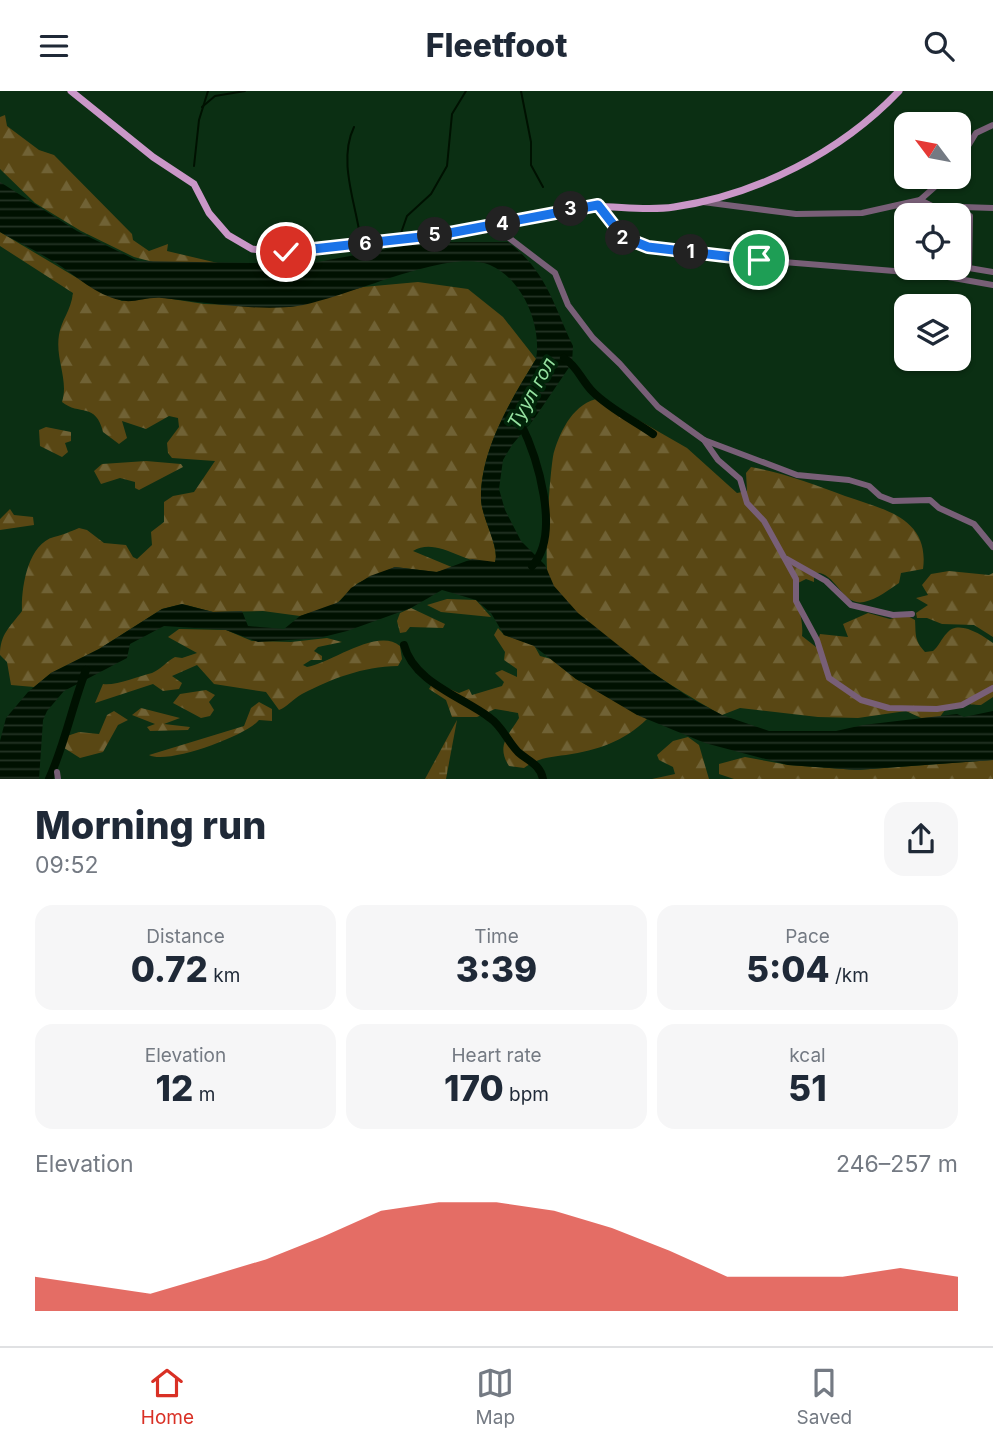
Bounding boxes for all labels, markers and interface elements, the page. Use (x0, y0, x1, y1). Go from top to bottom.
text: Fleetfoot (426, 26, 567, 65)
icon: menu (35, 27, 73, 65)
icon: search (920, 27, 958, 65)
north arrow (894, 112, 971, 189)
map controls (894, 112, 971, 371)
pin: 3 (554, 191, 588, 227)
text: 3 (564, 197, 577, 220)
button: locate (894, 203, 971, 280)
pin: 4 (486, 207, 520, 241)
text: 4 (496, 212, 509, 235)
pin: 5 (418, 218, 452, 253)
pin: 2 (606, 221, 640, 255)
pin (256, 222, 316, 282)
text: 5 (428, 223, 441, 246)
text: 2 (617, 226, 628, 249)
pin: 6 (348, 227, 384, 261)
pin (729, 230, 789, 290)
text: 6 (359, 232, 372, 255)
icon: check (267, 233, 305, 271)
pin: 1 (674, 235, 708, 269)
text: 1 (686, 240, 695, 263)
icon: arrive (740, 241, 778, 279)
button: layers (894, 294, 971, 371)
water label: Туул гол (502, 353, 560, 433)
text: Morning run (35, 802, 266, 848)
button: share (884, 802, 958, 876)
text: 09:52 (35, 851, 98, 879)
text: Distance (146, 925, 225, 948)
text: Time (474, 925, 519, 948)
text: Pace (785, 925, 830, 948)
text: 0.72 (131, 948, 208, 990)
text: 3:39 (456, 948, 537, 990)
text: 5:04 (746, 948, 830, 990)
text: km (208, 964, 240, 987)
text: /km (830, 964, 869, 987)
text: Elevation (145, 1044, 226, 1067)
text: Heart rate (452, 1044, 542, 1067)
text: kcal (789, 1044, 826, 1067)
text: 12 (156, 1067, 193, 1109)
text: 170 (444, 1067, 504, 1109)
text: 51 (788, 1067, 827, 1109)
text: m (193, 1083, 215, 1106)
text: bpm (504, 1083, 549, 1106)
text: Elevation (35, 1150, 134, 1178)
text: 246–257 m (836, 1150, 958, 1178)
tab: Home (141, 1364, 194, 1429)
tab: Map (476, 1364, 515, 1429)
tab: Saved (797, 1364, 852, 1429)

